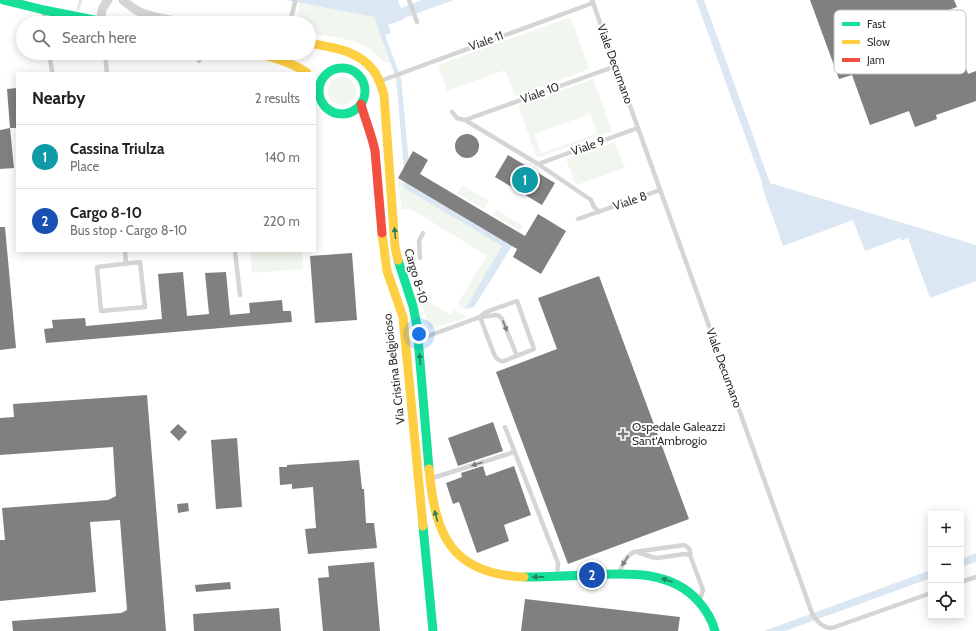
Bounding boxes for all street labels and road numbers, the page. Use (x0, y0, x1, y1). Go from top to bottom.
street label: Viale Decumano (594, 22, 637, 106)
street label: Viale 11 (467, 27, 505, 54)
street label: Viale 10 (518, 79, 561, 106)
street label: Viale 9 (569, 133, 607, 158)
street label: Viale 8 (611, 188, 649, 213)
street label: Cargo 8-10 (401, 247, 431, 305)
street label: Via Cristina Belgioioso (379, 312, 408, 425)
street label: Viale Decumano (703, 326, 746, 410)

